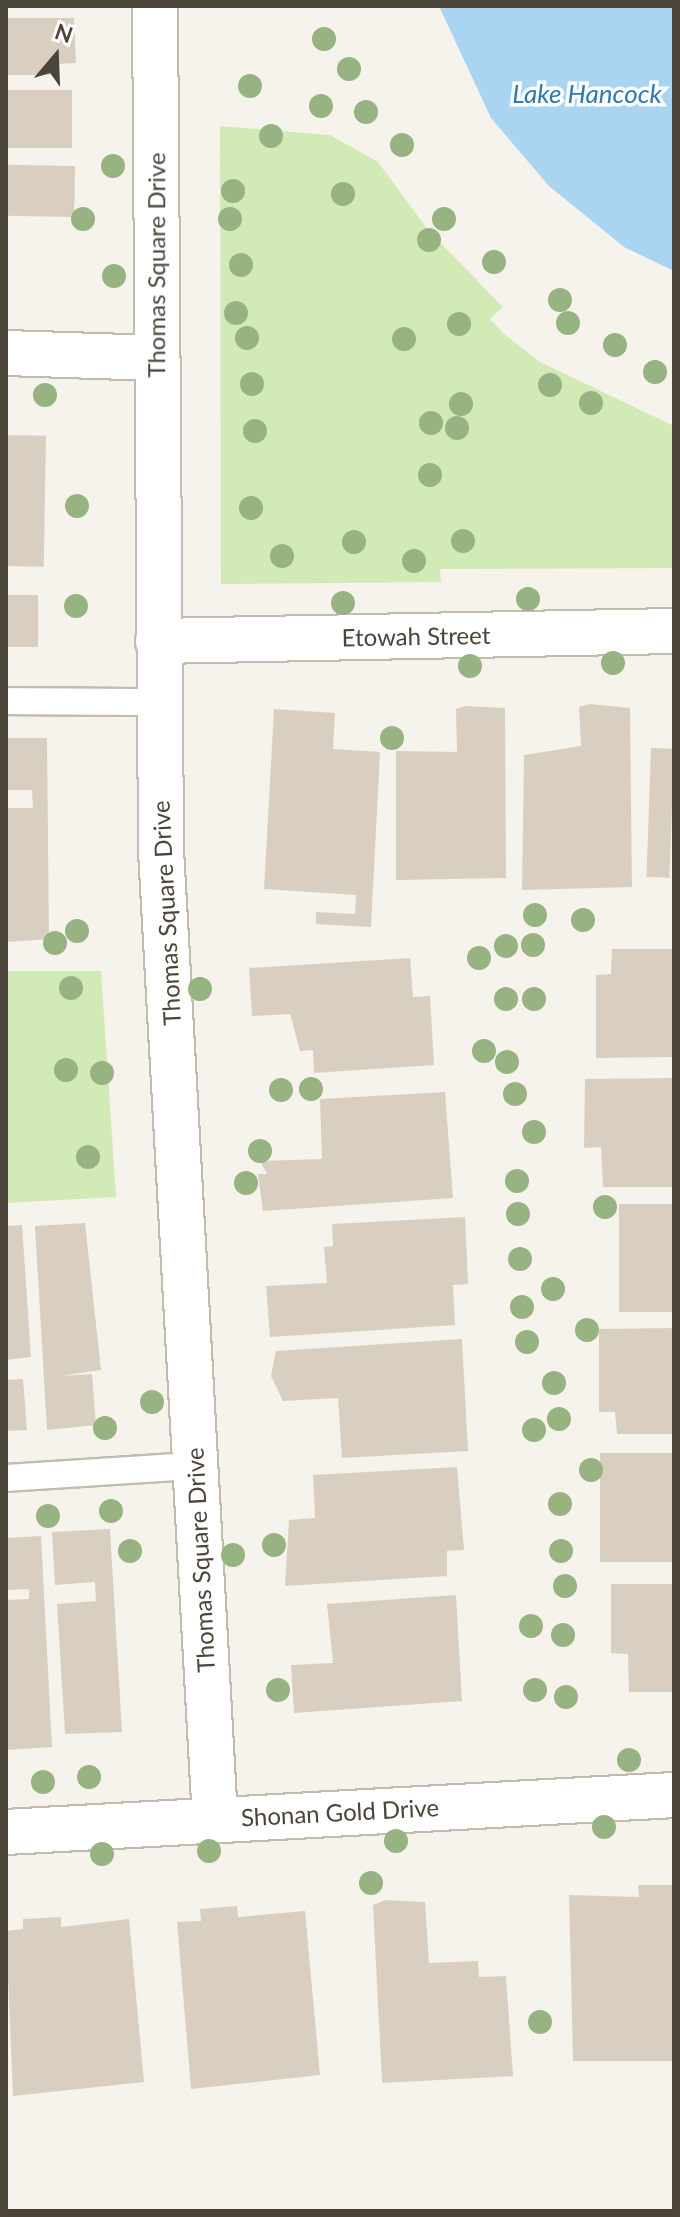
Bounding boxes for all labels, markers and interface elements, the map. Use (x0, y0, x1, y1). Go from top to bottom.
north arrow (16, 16, 96, 96)
text: N (52, 17, 76, 48)
water label: Lake Hancock (512, 78, 662, 110)
street label: Thomas Square Drive (142, 152, 170, 378)
street label: Etowah Street (341, 620, 491, 652)
street label: Thomas Square Drive (146, 800, 186, 1026)
street label: Thomas Square Drive (180, 1447, 220, 1673)
street label: Shonan Gold Drive (240, 1792, 440, 1832)

